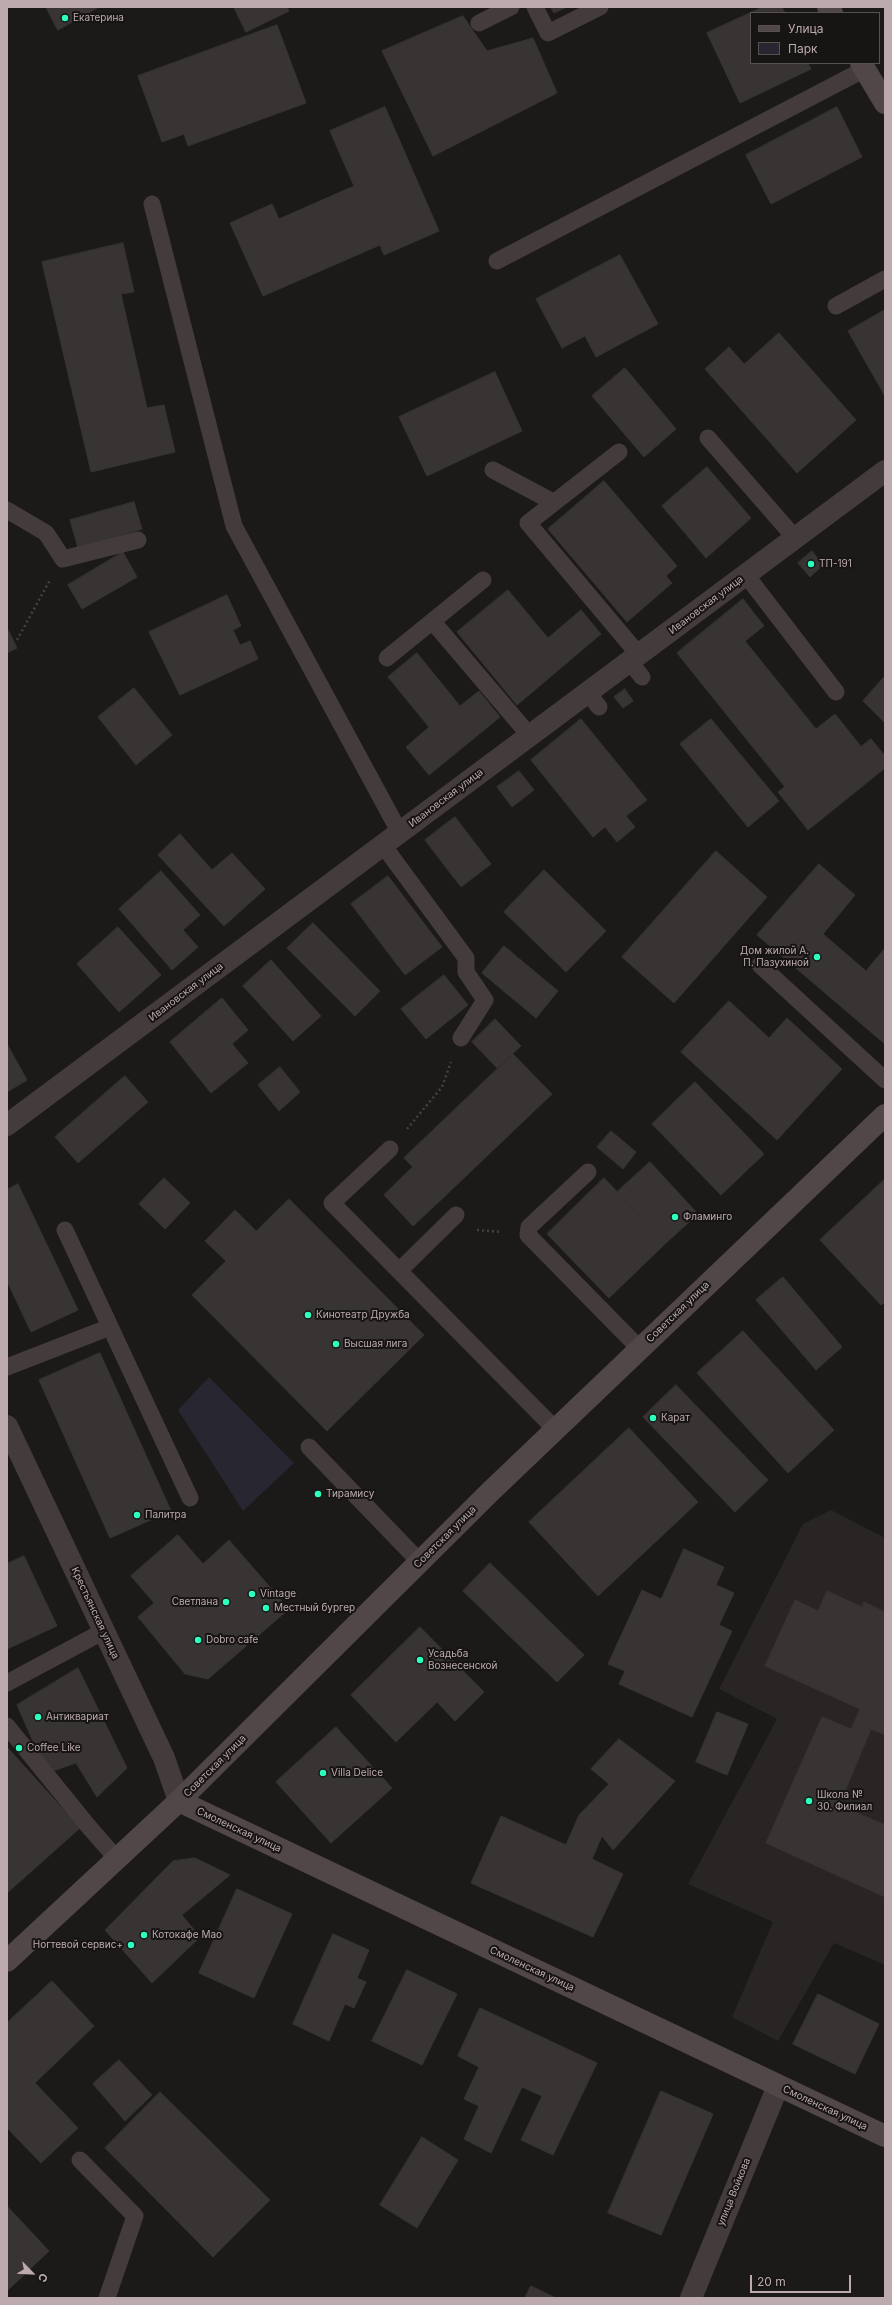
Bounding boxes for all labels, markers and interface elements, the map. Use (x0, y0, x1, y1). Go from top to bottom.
place label: Екатерина (73, 12, 124, 24)
legend (750, 12, 880, 64)
marker: Екатерина (60, 13, 70, 23)
text: Улица (788, 21, 823, 36)
text: Парк (788, 41, 818, 56)
place label: ТП-191 (819, 558, 852, 570)
marker: ТП-191 (806, 559, 816, 569)
street label: Ивановская улица (666, 573, 746, 637)
street label: Ивановская улица (406, 766, 486, 830)
place label: Дом жилой А. П. Пазухиной (740, 945, 809, 968)
marker: Дом жилой А. П. Пазухиной (812, 952, 822, 962)
street label: Ивановская улица (146, 960, 226, 1024)
place label: Фламинго (683, 1211, 732, 1223)
marker: Фламинго (670, 1212, 680, 1222)
street label: Советская улица (644, 1279, 712, 1345)
place label: Кинотеатр Дружба (316, 1309, 410, 1321)
marker: Кинотеатр Дружба (303, 1310, 313, 1320)
place label: Высшая лига (344, 1338, 407, 1350)
marker: Высшая лига (331, 1339, 341, 1349)
place label: Карат (661, 1412, 690, 1424)
marker: Карат (648, 1413, 658, 1423)
place label: Тирамису (326, 1488, 374, 1500)
marker: Тирамису (313, 1489, 323, 1499)
street label: Советская улица (411, 1503, 479, 1571)
place label: Палитра (145, 1509, 186, 1521)
marker: Палитра (132, 1510, 142, 1520)
street label: Крестьянская улица (68, 1565, 122, 1661)
place label: Vintage (260, 1588, 296, 1600)
marker: Vintage (247, 1589, 257, 1599)
place label: Светлана (172, 1596, 218, 1608)
marker: Светлана (221, 1597, 231, 1607)
place label: Местный бургер (274, 1602, 355, 1614)
marker: Местный бургер (261, 1603, 271, 1613)
place label: Dobro cafe (206, 1634, 258, 1646)
marker: Dobro cafe (193, 1635, 203, 1645)
place label: Усадьба Вознесенской (428, 1648, 497, 1672)
marker: Усадьба Вознесенской (415, 1655, 425, 1665)
place label: Антиквариат (46, 1711, 109, 1723)
marker: Антиквариат (33, 1712, 43, 1722)
street label: Советская улица (181, 1732, 249, 1800)
place label: Coffee Like (27, 1742, 81, 1754)
marker: Coffee Like (14, 1743, 24, 1753)
place label: Villa Delice (331, 1767, 383, 1779)
marker: Villa Delice (318, 1768, 328, 1778)
place label: Школа № 30. Филиал (817, 1789, 872, 1812)
marker: Школа № 30. Филиал (804, 1796, 814, 1806)
street label: Смоленская улица (195, 1805, 283, 1855)
place label: Котокафе Мао (152, 1929, 222, 1941)
marker: Котокафе Мао (139, 1930, 149, 1940)
place label: Ногтевой сервис+ (33, 1939, 123, 1951)
marker: Ногтевой сервис+ (126, 1940, 136, 1950)
street label: Смоленская улица (488, 1944, 576, 1994)
street label: Смоленская улица (781, 2083, 869, 2133)
street label: улица Войкова (715, 2156, 753, 2228)
north arrow (12, 2253, 52, 2293)
scale bar (752, 2267, 853, 2293)
text: С (35, 2271, 51, 2284)
text: 20 m (757, 2274, 786, 2289)

